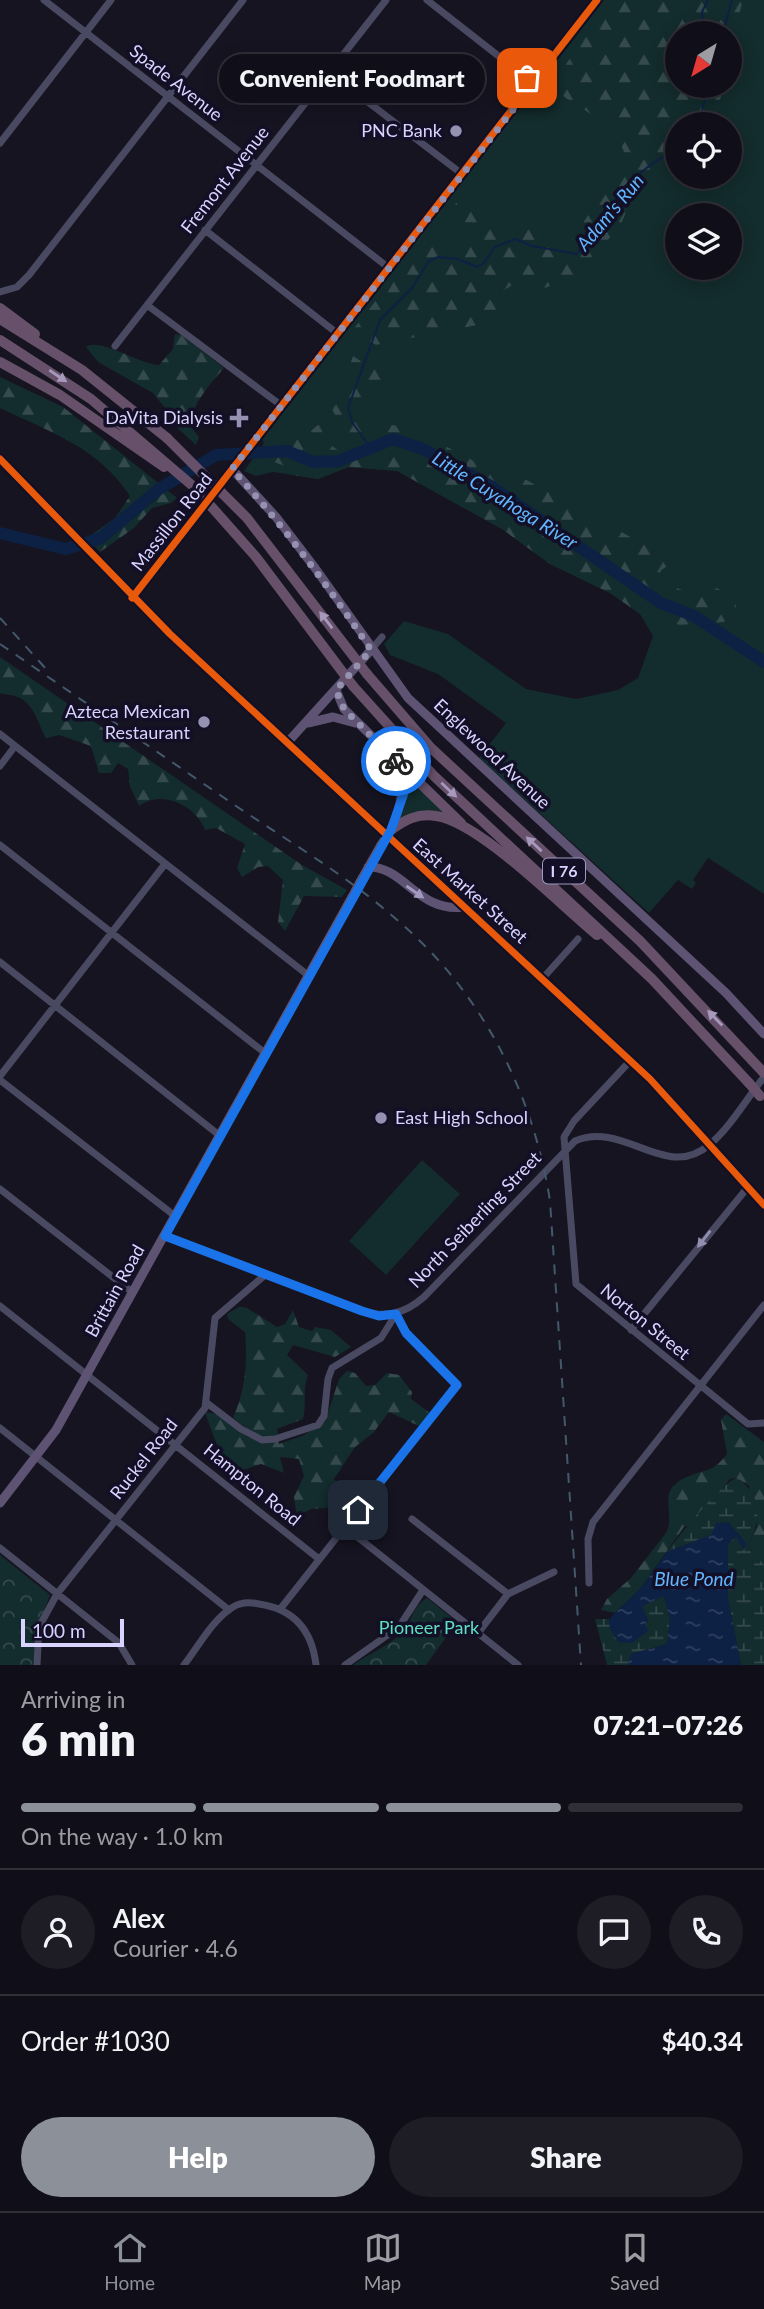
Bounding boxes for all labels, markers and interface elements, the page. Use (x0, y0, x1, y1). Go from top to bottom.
north arrow (665, 21, 742, 98)
map controls (665, 21, 742, 280)
street label: Spade Avenue (126, 39, 227, 125)
pin (497, 48, 557, 108)
callout: Convenient Foodmart (219, 54, 485, 102)
icon: bag (508, 59, 546, 97)
text: Convenient Foodmart (239, 64, 465, 92)
button: locate (665, 112, 742, 189)
place label: PNC Bank (361, 119, 443, 141)
street label: Fremont Avenue (176, 121, 273, 237)
marker: PNC Bank (448, 123, 464, 139)
water label: Adam's Run (570, 169, 648, 255)
button: layers (665, 203, 742, 280)
one-way arrow (49, 369, 67, 383)
place label: DaVita Dialysis (105, 406, 223, 428)
marker: DaVita Dialysis (229, 408, 249, 428)
water label: Little Cuyahoga River (429, 446, 582, 554)
street label: Massillon Road (126, 468, 216, 575)
one-way arrow (319, 611, 333, 629)
street label: Englewood Avenue (430, 694, 556, 813)
place label: Azteca Mexican Restaurant (65, 700, 191, 743)
marker: Azteca Mexican Restaurant (196, 714, 212, 730)
courier (361, 726, 431, 796)
icon: bike (377, 742, 415, 780)
one-way arrow (440, 782, 458, 798)
street label: East Market Street (409, 833, 533, 948)
one-way arrow (526, 836, 543, 852)
road number: I 76 (543, 858, 585, 884)
one-way arrow (406, 885, 424, 899)
one-way arrow (708, 1010, 724, 1027)
place label: East High School (395, 1106, 528, 1128)
marker: East High School (373, 1110, 389, 1126)
street label: North Seiberling Street (404, 1146, 545, 1292)
one-way arrow (697, 1230, 711, 1248)
street label: Brittain Road (80, 1240, 149, 1341)
street label: Norton Street (596, 1278, 695, 1364)
street label: Ruckel Road (105, 1414, 182, 1503)
street label: Hampton Road (200, 1438, 306, 1530)
pin (328, 1480, 388, 1540)
icon: home (339, 1491, 377, 1529)
water label: Blue Pond (654, 1567, 734, 1590)
scale bar (21, 1616, 124, 1648)
park label: Pioneer Park (379, 1616, 480, 1638)
text: 100 m (32, 1619, 86, 1642)
text: Arriving in (21, 1685, 125, 1713)
text: 07:21–07:26 (593, 1709, 743, 1741)
text: 6 min (21, 1711, 136, 1766)
text: On the way · 1.0 km (21, 1822, 223, 1850)
button: person (21, 1895, 95, 1969)
button: chat (577, 1895, 651, 1969)
button: phone (669, 1895, 743, 1969)
text: Alex (113, 1902, 165, 1934)
text: Courier · 4.6 (113, 1934, 238, 1962)
text: Order #1030 (21, 2025, 170, 2057)
text: $40.34 (661, 2025, 743, 2057)
button: Help (21, 2117, 375, 2197)
button: Share (389, 2117, 743, 2197)
tab: Home (104, 2229, 155, 2294)
tab: Map (364, 2229, 402, 2294)
tab: Saved (610, 2229, 660, 2294)

